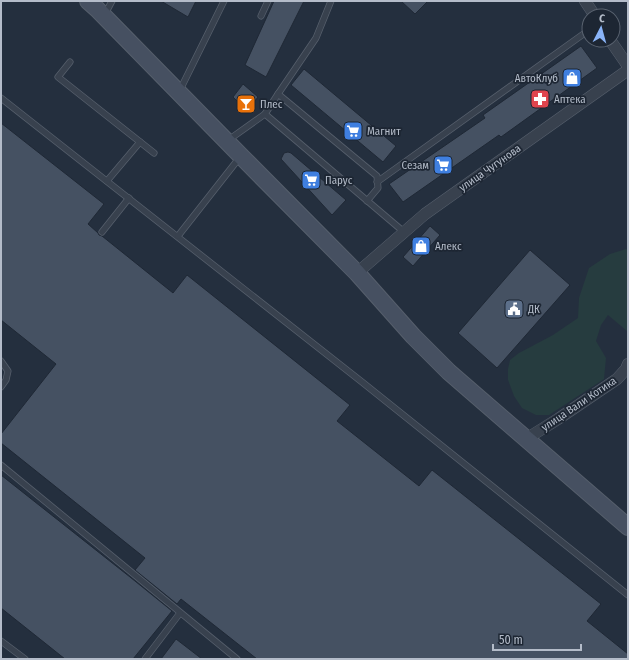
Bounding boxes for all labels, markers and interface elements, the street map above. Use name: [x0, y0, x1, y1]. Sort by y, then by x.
north arrow: [581, 8, 621, 48]
text: С: [598, 12, 606, 25]
shop icon: АвтоКлуб: [561, 67, 583, 89]
place label: АвтоКлуб: [515, 72, 558, 85]
pharmacy icon: Аптека: [529, 88, 551, 110]
bar icon: Плес: [235, 93, 257, 115]
place label: Аптека: [554, 93, 586, 106]
place label: Плес: [260, 98, 283, 111]
supermarket icon: Магнит: [342, 120, 364, 142]
place label: Магнит: [367, 125, 401, 138]
street label: улица Чугунова: [456, 142, 524, 194]
supermarket icon: Сезам: [432, 154, 454, 176]
place label: Сезам: [402, 159, 429, 172]
supermarket icon: Парус: [300, 169, 322, 191]
place label: Парус: [325, 174, 353, 187]
shop icon: Алекс: [410, 235, 432, 257]
place label: Алекс: [435, 240, 462, 253]
public building icon: ДК: [503, 298, 525, 320]
place label: ДК: [527, 303, 540, 316]
street label: улица Вали Котика: [539, 374, 619, 434]
scale bar: [493, 626, 581, 652]
text: 50 m: [499, 633, 523, 647]

